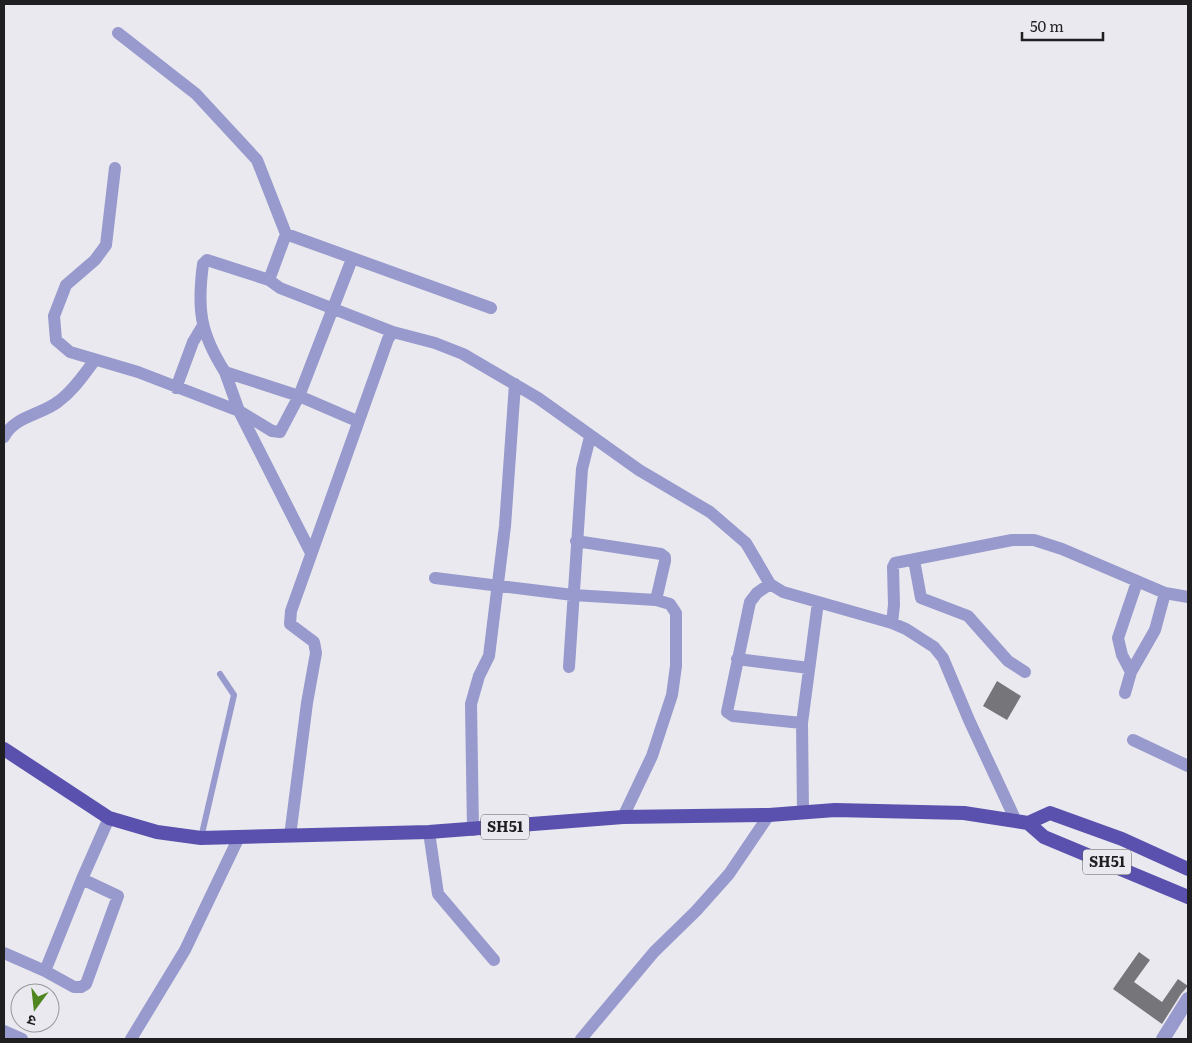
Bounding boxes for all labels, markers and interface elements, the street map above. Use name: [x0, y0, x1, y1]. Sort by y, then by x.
scale bar: [1022, 10, 1103, 42]
text: 50 m: [1030, 14, 1064, 37]
road number: SH51: [481, 814, 529, 840]
road number: SH51: [1083, 850, 1131, 874]
north arrow: [10, 983, 60, 1033]
text: उ: [24, 1011, 38, 1032]

